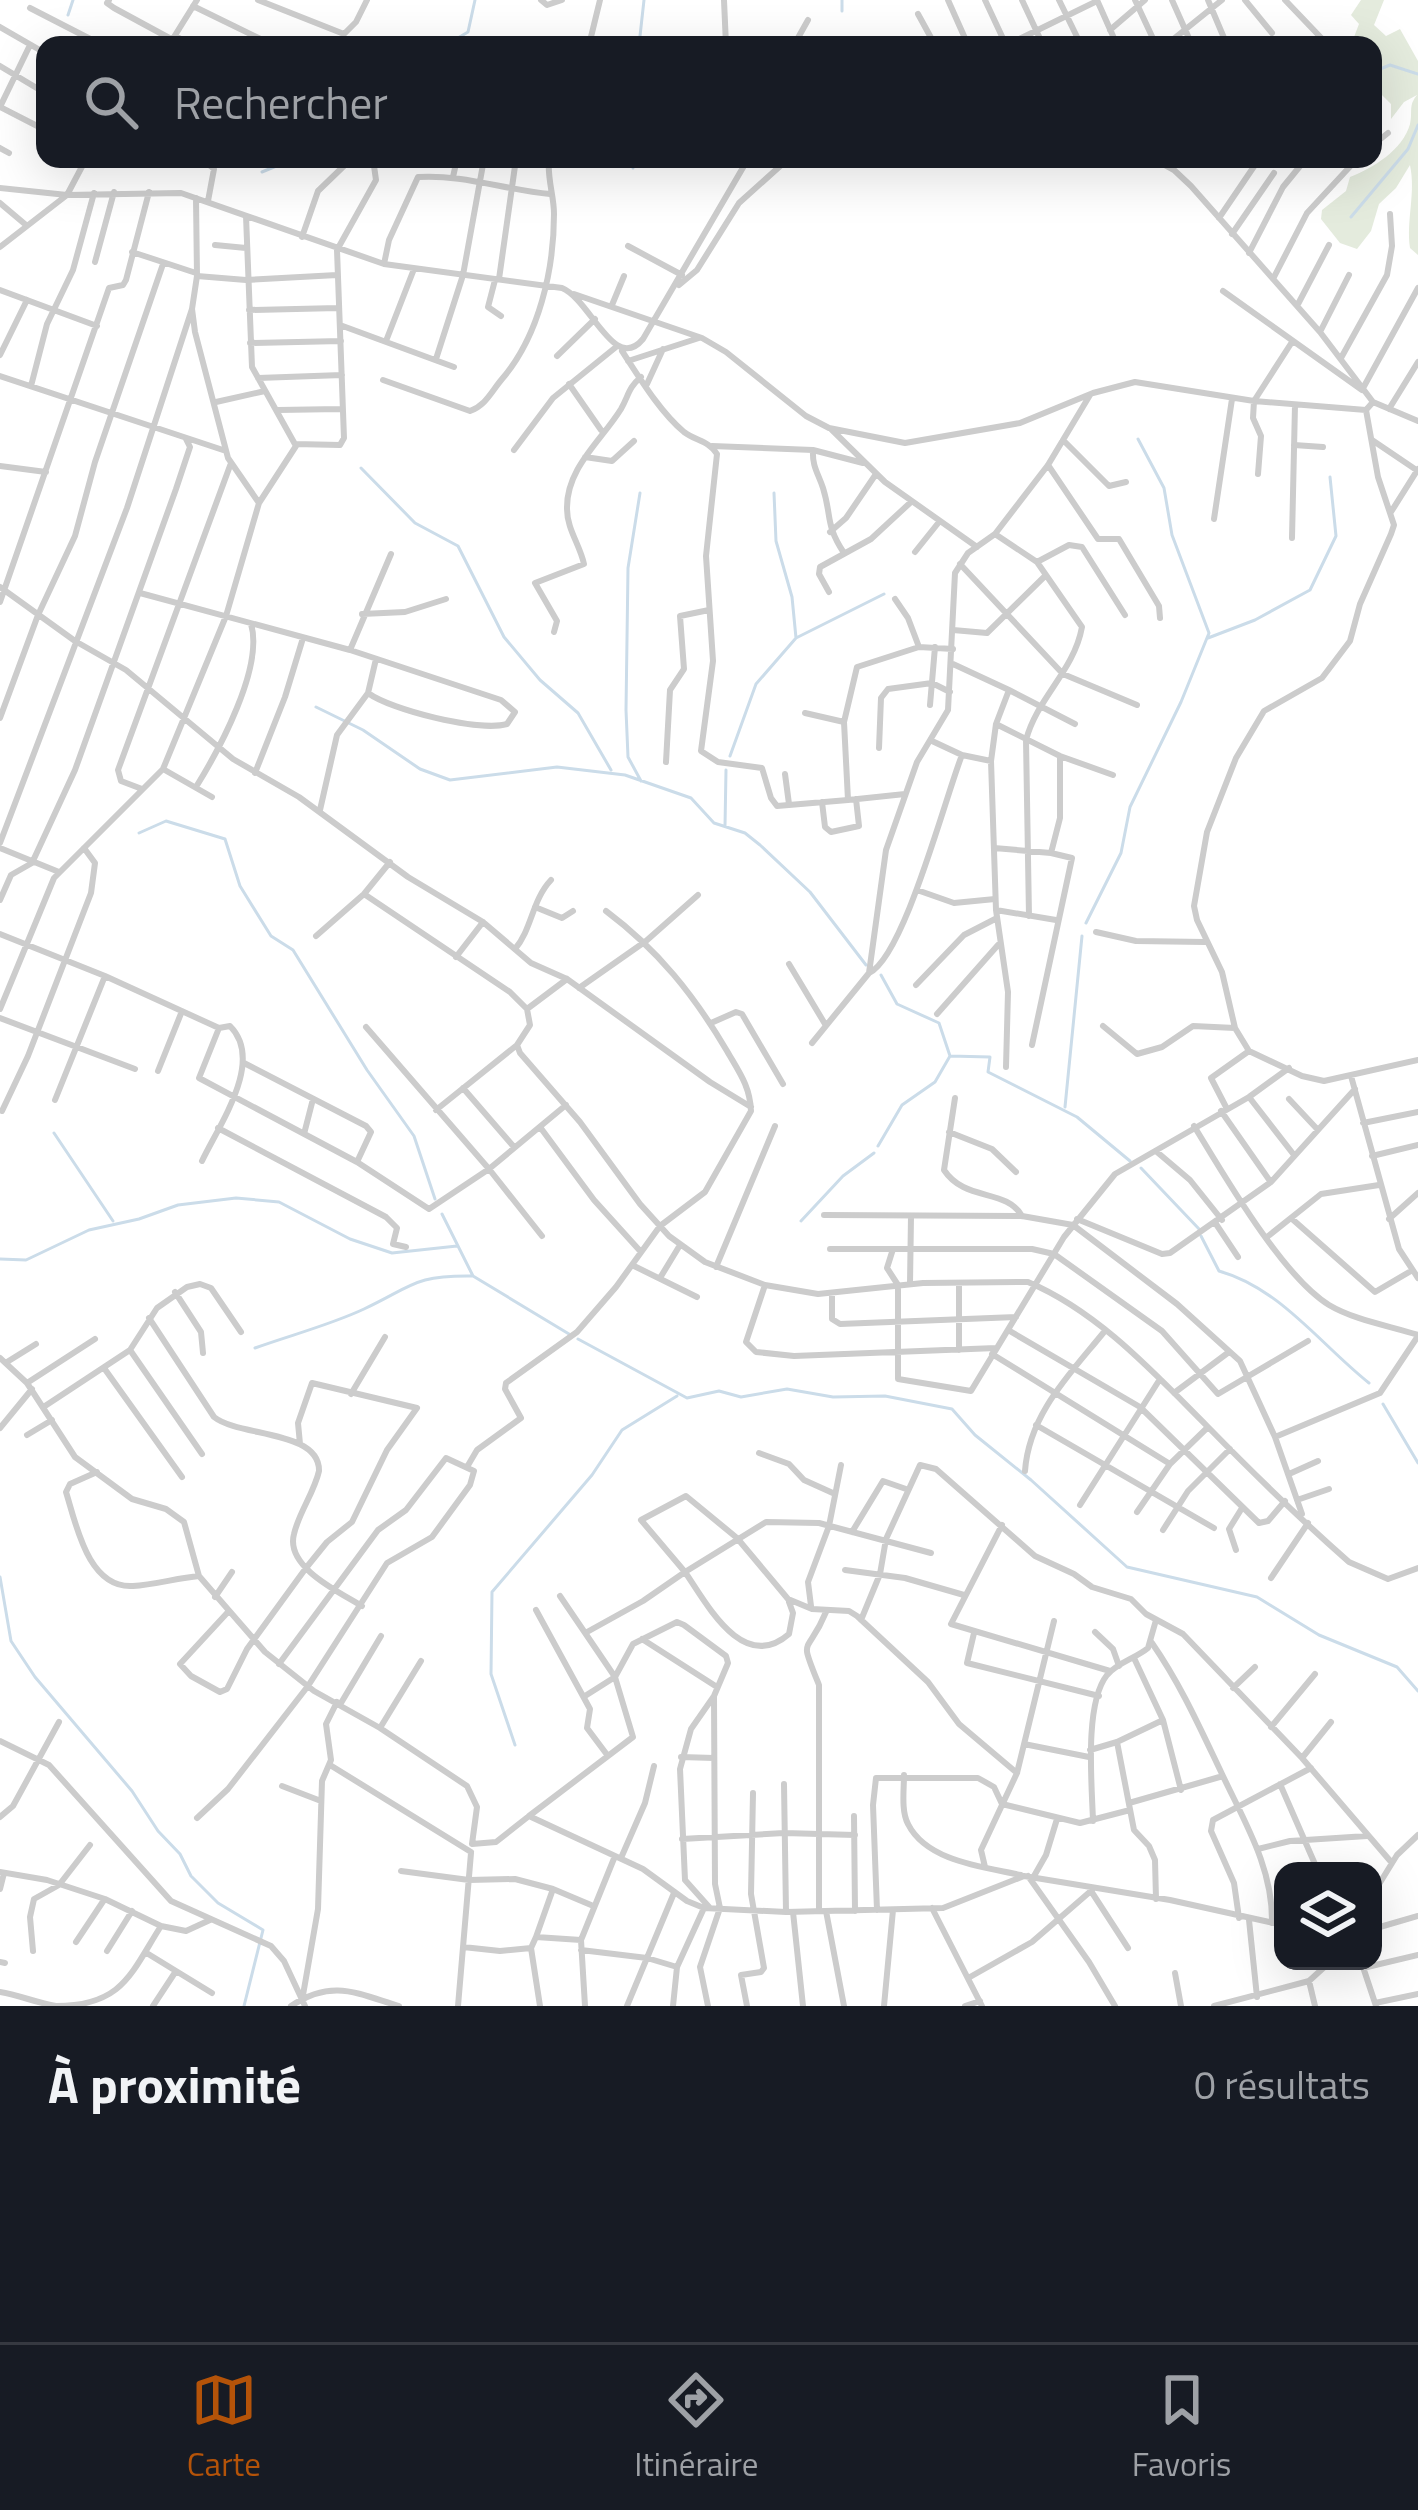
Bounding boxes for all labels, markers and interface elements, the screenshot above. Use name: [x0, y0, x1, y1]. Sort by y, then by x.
search box: [36, 36, 1382, 168]
text: Rechercher: [174, 68, 388, 136]
icon: search: [78, 69, 144, 135]
map controls: [1274, 1862, 1382, 1970]
button: layers: [1274, 1862, 1382, 1970]
text: À proximité: [48, 2045, 301, 2123]
text: 0 résultats: [1194, 2055, 1370, 2114]
tab: Carte: [187, 2367, 261, 2489]
tab: Itinéraire: [634, 2367, 758, 2489]
tab: Favoris: [1132, 2367, 1231, 2489]

